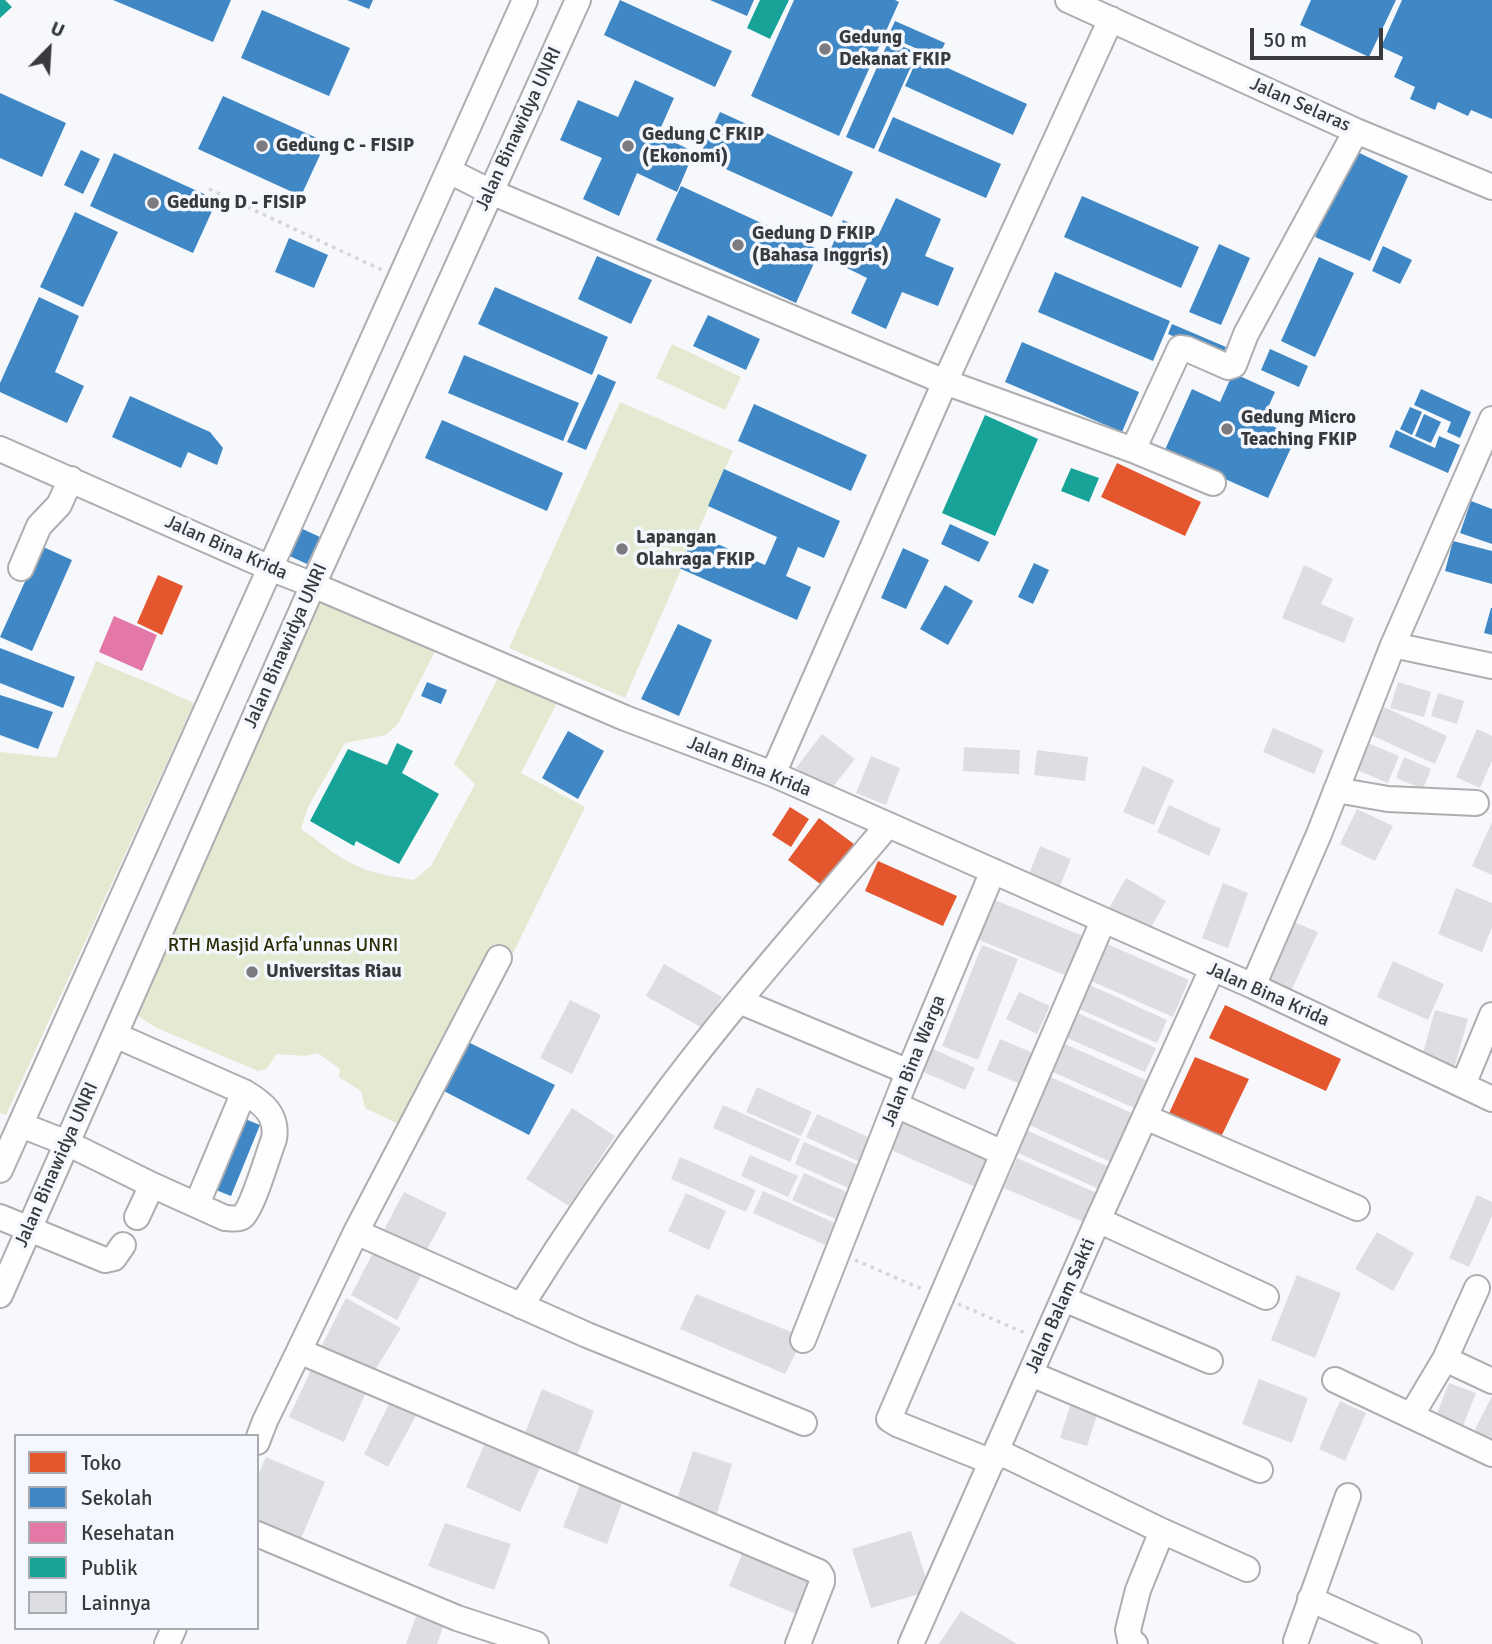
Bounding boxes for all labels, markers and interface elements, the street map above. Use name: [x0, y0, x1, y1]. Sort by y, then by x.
north arrow: [14, 14, 84, 84]
scale bar: [1254, 14, 1387, 58]
text: U: [47, 16, 68, 43]
place label: Gedung Dekanat FKIP: [839, 27, 951, 71]
text: 50 m: [1263, 27, 1307, 53]
marker: Gedung Dekanat FKIP: [817, 41, 833, 57]
street label: Jalan Binawidya UNRI: [471, 43, 567, 215]
street label: Jalan Selaras: [1246, 73, 1354, 137]
place label: Gedung C FKIP (Ekonomi): [642, 124, 764, 168]
place label: Gedung C - FISIP: [276, 135, 414, 157]
marker: Gedung C - FISIP: [254, 138, 270, 154]
marker: Gedung C FKIP (Ekonomi): [620, 138, 636, 154]
place label: Gedung D - FISIP: [167, 192, 306, 214]
marker: Gedung D - FISIP: [145, 195, 161, 211]
place label: Gedung D FKIP (Bahasa Inggris): [752, 223, 889, 267]
marker: Gedung D FKIP (Bahasa Inggris): [730, 237, 746, 253]
place label: Gedung Micro Teaching FKIP: [1241, 407, 1357, 451]
marker: Gedung Micro Teaching FKIP: [1219, 421, 1235, 437]
street label: Jalan Bina Krida: [161, 511, 291, 585]
place label: Lapangan Olahraga FKIP: [636, 527, 755, 571]
marker: Lapangan Olahraga FKIP: [614, 541, 630, 557]
street label: Jalan Binawidya UNRI: [239, 560, 333, 732]
street label: Jalan Bina Krida: [684, 732, 814, 802]
park label: RTH Masjid Arfa'unnas UNRI: [168, 935, 398, 957]
street label: Jalan Bina Krida: [1203, 958, 1333, 1032]
place label: Universitas Riau: [266, 961, 402, 983]
marker: Universitas Riau: [244, 964, 260, 980]
street label: Jalan Bina Warga: [877, 992, 951, 1130]
street label: Jalan Binawidya UNRI: [10, 1079, 104, 1251]
street label: Jalan Balam Sakti: [1021, 1235, 1101, 1377]
legend: [14, 1434, 259, 1630]
text: Toko: [81, 1450, 122, 1476]
text: Sekolah: [81, 1485, 153, 1511]
text: Kesehatan: [81, 1520, 175, 1546]
text: Publik: [81, 1555, 138, 1581]
text: Lainnya: [81, 1590, 151, 1616]

